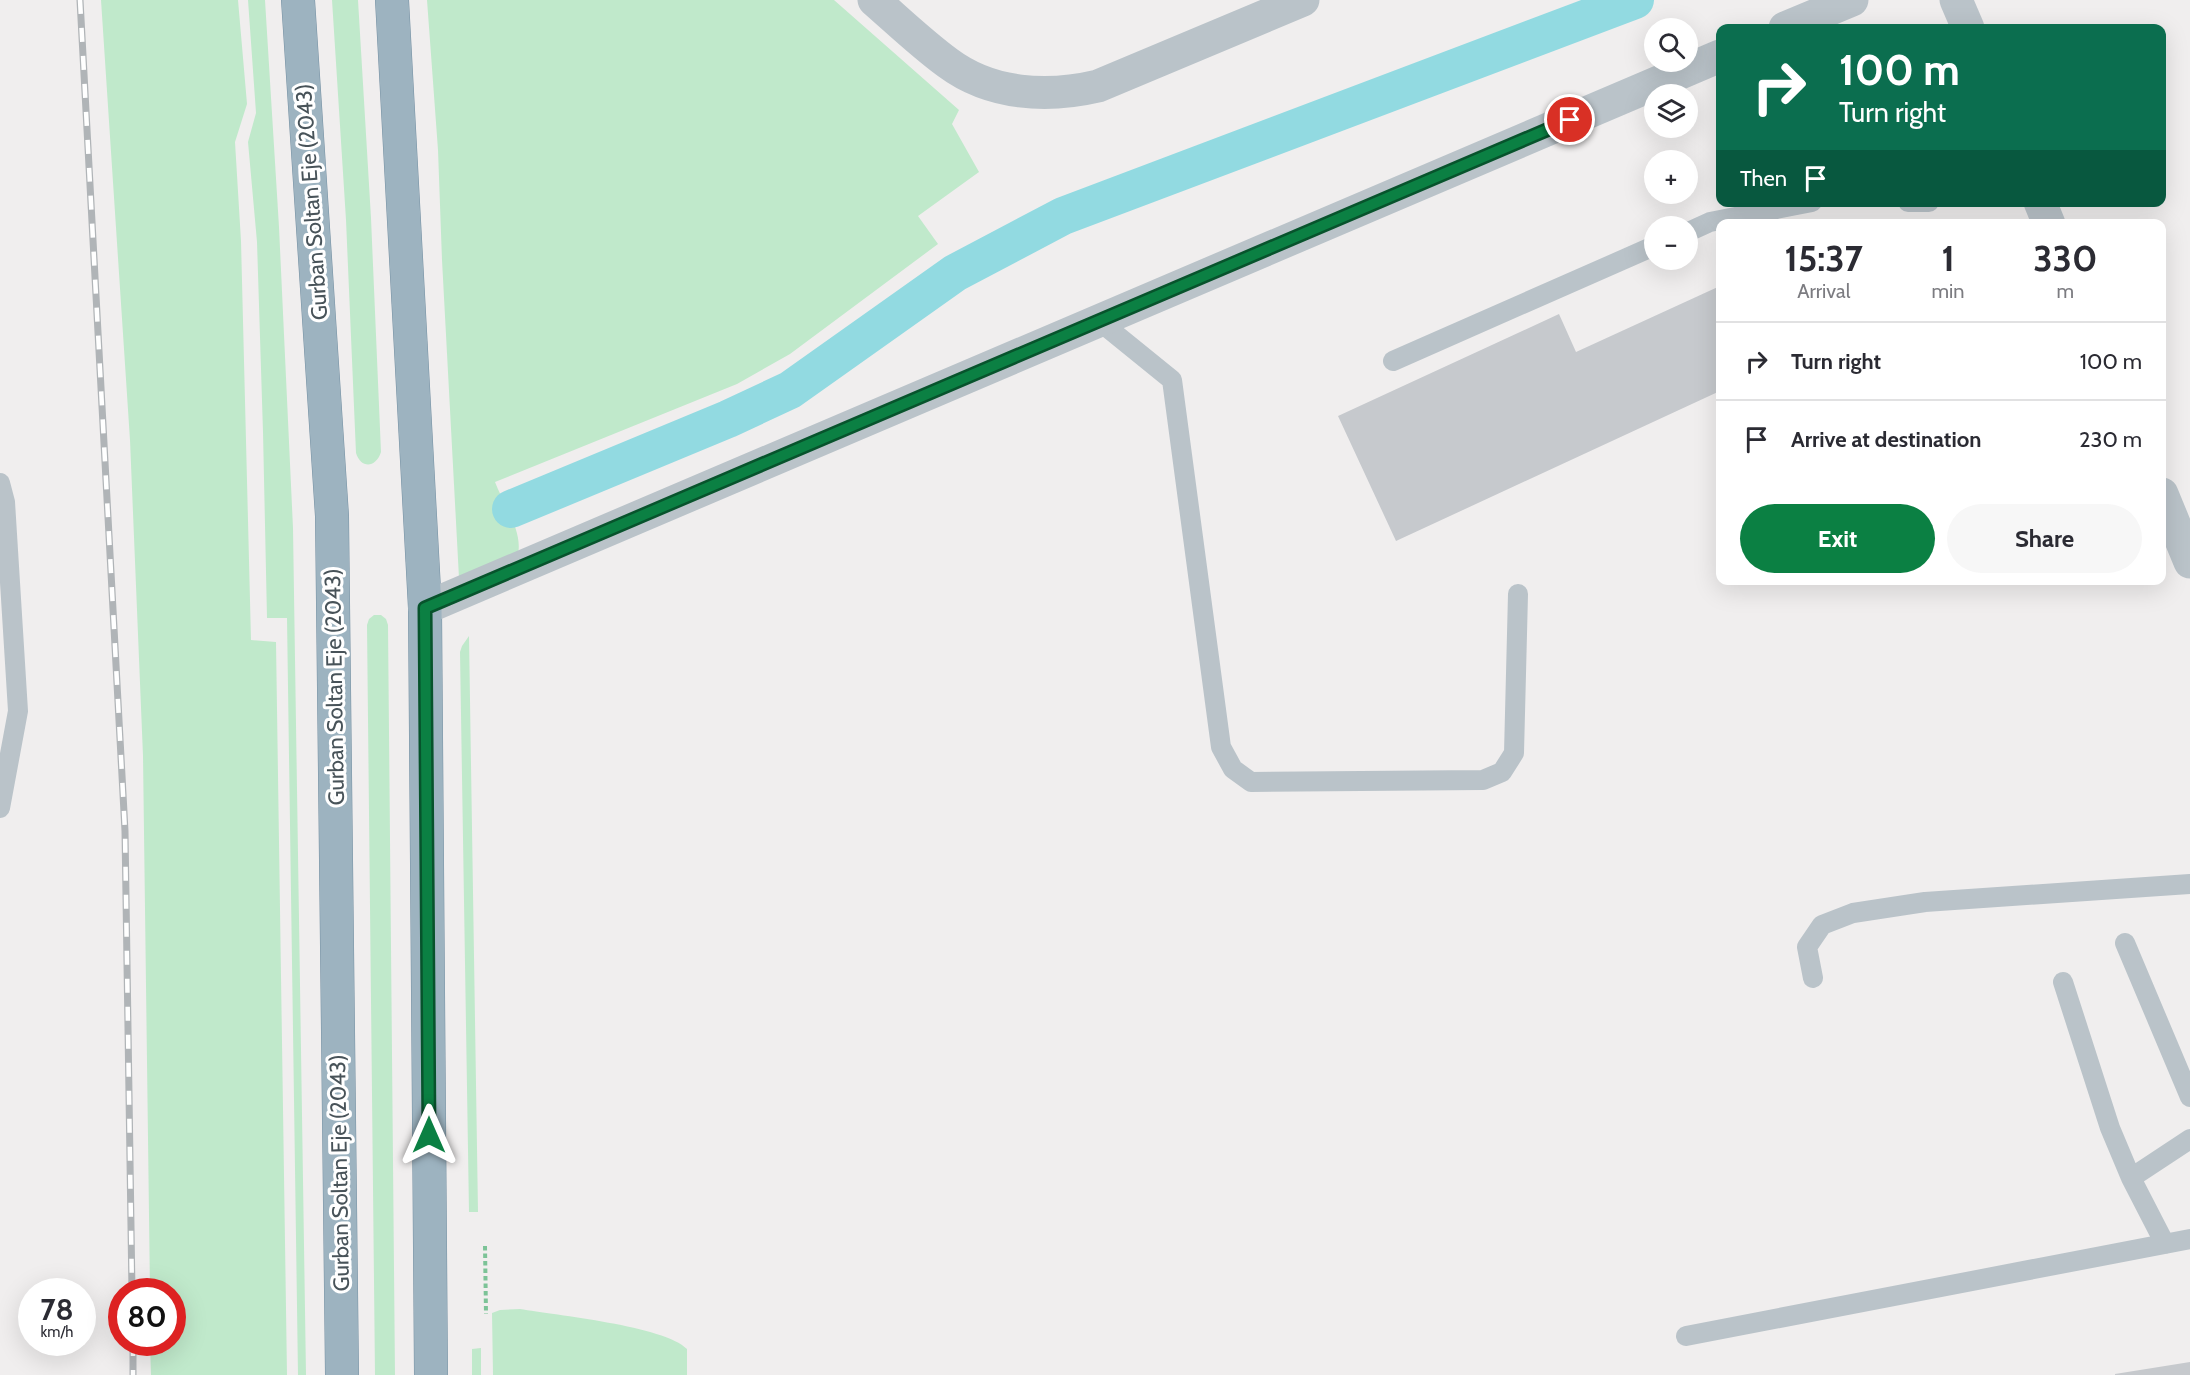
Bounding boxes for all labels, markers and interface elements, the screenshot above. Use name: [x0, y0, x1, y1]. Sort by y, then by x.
map controls: [1644, 18, 1698, 270]
button: search: [1644, 18, 1698, 72]
text: 100 m: [1839, 44, 1960, 96]
icon: right: [1740, 48, 1818, 126]
street label: Gurban Soltan Eje (2043): [290, 83, 333, 321]
button: layers: [1644, 84, 1698, 138]
pin: [1544, 94, 1595, 145]
text: Turn right: [1839, 96, 1946, 129]
icon: arrive: [1553, 103, 1586, 136]
button: +: [1644, 150, 1698, 204]
icon: arrive: [1799, 162, 1832, 195]
text: Then: [1740, 165, 1787, 192]
button: −: [1644, 216, 1698, 270]
text: 15:37: [1785, 236, 1863, 280]
text: 1: [1941, 236, 1955, 280]
text: 330: [2033, 236, 2097, 280]
text: Arrival: [1797, 279, 1850, 303]
text: min: [1932, 279, 1965, 303]
text: m: [2056, 279, 2074, 303]
icon: right: [1740, 345, 1773, 378]
text: Turn right: [1791, 348, 1881, 375]
text: 100 m: [2080, 348, 2142, 375]
icon: arrive: [1740, 423, 1773, 456]
text: Arrive at destination: [1791, 426, 1981, 453]
text: 230 m: [2079, 426, 2142, 453]
button: Exit: [1740, 504, 1935, 573]
button: Share: [1947, 504, 2142, 573]
street label: Gurban Soltan Eje (2043): [319, 568, 350, 806]
street label: Gurban Soltan Eje (2043): [324, 1054, 355, 1292]
position arrow: [397, 1103, 461, 1167]
speed limit sign: 80: [108, 1278, 186, 1356]
text: 78: [40, 1291, 74, 1328]
text: km/h: [41, 1323, 73, 1341]

